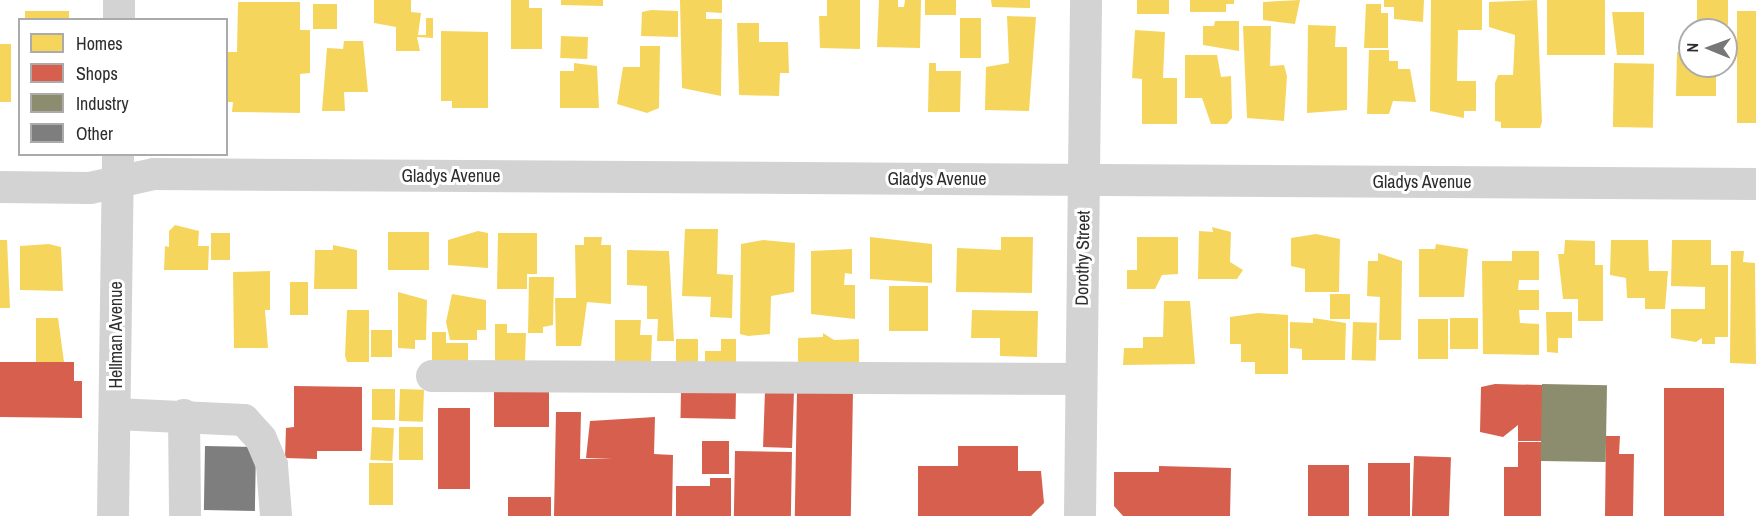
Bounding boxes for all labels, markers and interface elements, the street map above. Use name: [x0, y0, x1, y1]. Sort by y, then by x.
legend: [18, 18, 228, 156]
north arrow: [1678, 18, 1738, 78]
text: Homes: [76, 31, 123, 56]
text: N: [1681, 43, 1703, 53]
text: Shops: [76, 61, 118, 86]
text: Industry: [76, 91, 129, 116]
text: Other: [76, 121, 113, 146]
street label: Gladys Avenue: [401, 165, 501, 187]
street label: Gladys Avenue: [887, 168, 987, 190]
street label: Gladys Avenue: [1372, 171, 1472, 193]
street label: Dorothy Street: [1071, 210, 1095, 306]
street label: Hellman Avenue: [105, 281, 127, 389]

